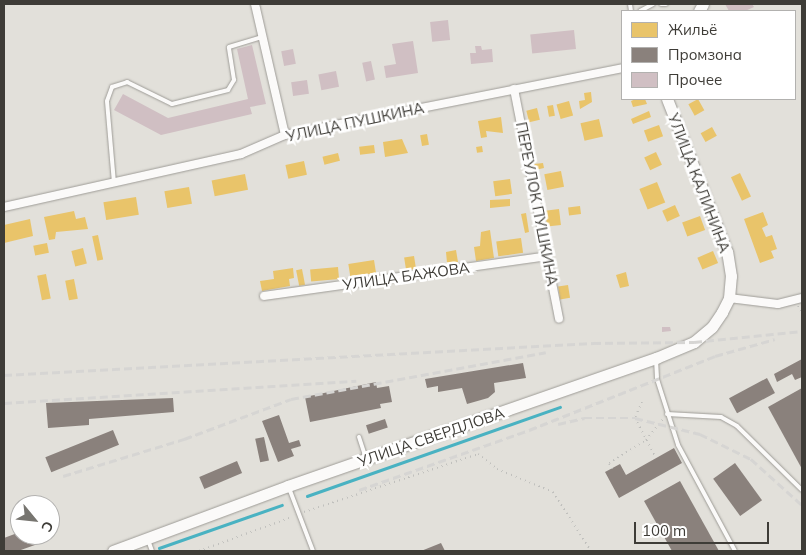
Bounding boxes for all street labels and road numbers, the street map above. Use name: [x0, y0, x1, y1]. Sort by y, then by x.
street label: УЛИЦА ПУШКИНА: [284, 99, 426, 145]
street label: УЛИЦА КАЛИНИНА: [664, 111, 734, 255]
street label: ПЕРЕУЛОК ПУШКИНА: [512, 120, 562, 288]
street label: УЛИЦА БАЖОВА: [341, 258, 471, 294]
street label: УЛИЦА СВЕРДЛОВА: [355, 403, 507, 471]

